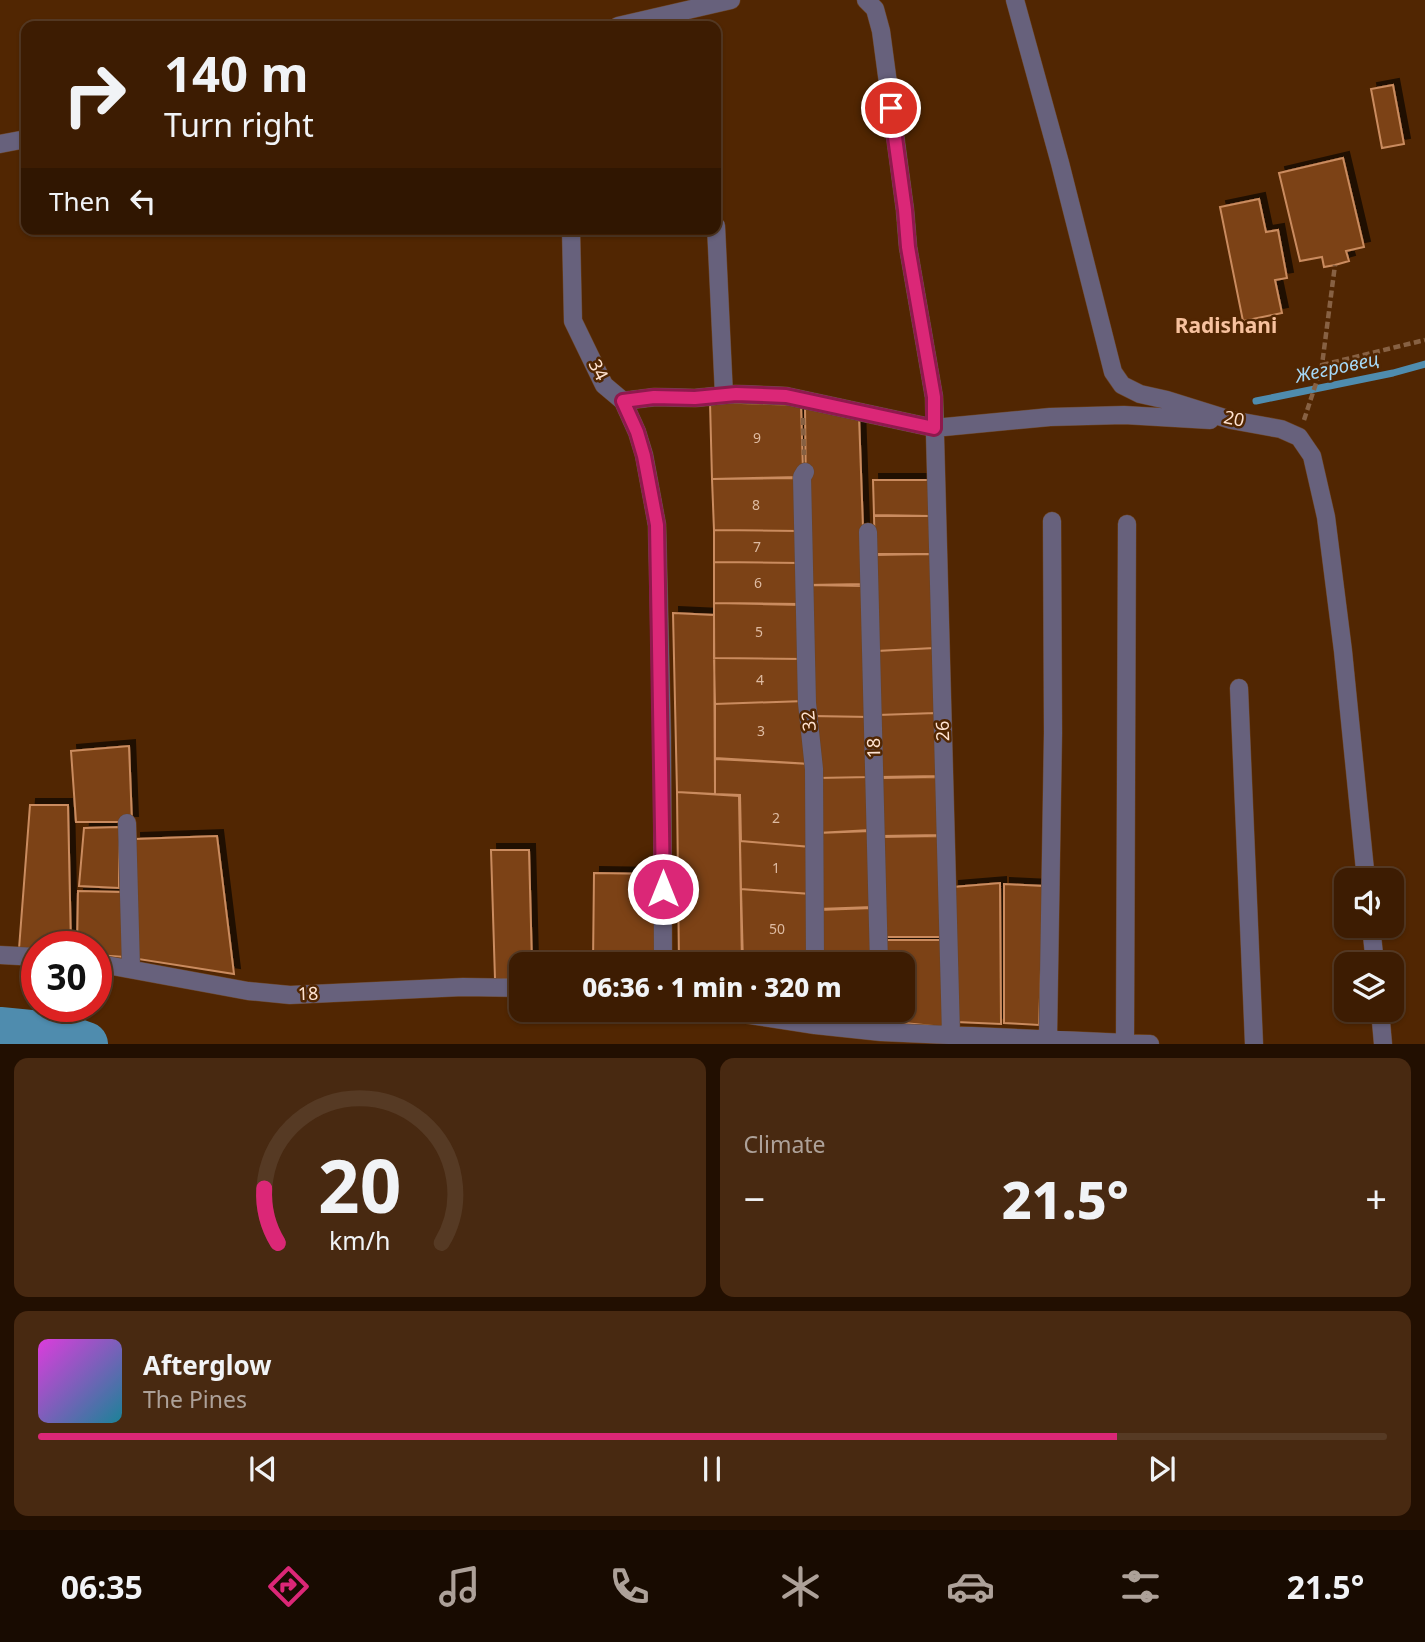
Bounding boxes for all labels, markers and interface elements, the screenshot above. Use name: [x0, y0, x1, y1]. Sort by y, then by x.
text: 140 m: [164, 40, 309, 106]
icon: right: [49, 49, 140, 140]
pin: [861, 78, 921, 138]
icon: arrive: [872, 89, 910, 127]
text: Turn right: [164, 103, 314, 146]
icon: left: [124, 182, 162, 220]
text: Then: [49, 183, 110, 219]
district label: Radishani: [1175, 311, 1277, 339]
water label: Жегровец: [1292, 345, 1381, 389]
street label: 34: [584, 355, 614, 384]
street label: 20: [1222, 404, 1247, 432]
house number: 9: [753, 428, 761, 447]
house number: 8: [752, 495, 760, 514]
house number: 7: [753, 537, 761, 556]
house number: 6: [754, 573, 762, 592]
house number: 5: [755, 622, 763, 641]
house number: 4: [756, 670, 764, 689]
street label: 32: [795, 710, 821, 733]
street label: 26: [930, 720, 954, 742]
house number: 3: [757, 721, 765, 740]
street label: 18: [861, 738, 885, 759]
house number: 2: [772, 808, 780, 827]
position arrow: [626, 852, 700, 926]
house number: 1: [772, 858, 780, 877]
map controls: [1334, 868, 1404, 1022]
button: sound: [1334, 868, 1404, 938]
house number: 50: [769, 919, 785, 938]
speed limit sign: 30: [21, 931, 112, 1022]
button: layers: [1334, 952, 1404, 1022]
text: 06:36 · 1 min · 320 m: [582, 969, 842, 1005]
street label: 18: [297, 981, 319, 1005]
text: Climate: [744, 1128, 826, 1160]
text: 20: [318, 1136, 401, 1235]
text: 21.5°: [1002, 1163, 1129, 1234]
text: −: [744, 1172, 765, 1224]
text: +: [1365, 1172, 1387, 1224]
text: km/h: [329, 1223, 391, 1257]
text: Afterglow: [143, 1347, 271, 1383]
text: The Pines: [143, 1383, 247, 1415]
icon: previous: [244, 1450, 282, 1488]
icon: pause: [693, 1450, 731, 1488]
icon: next: [1143, 1450, 1181, 1488]
icon: directions: [264, 1562, 313, 1611]
icon: music: [435, 1562, 484, 1611]
icon: phone: [605, 1562, 654, 1611]
icon: climate: [776, 1562, 825, 1611]
icon: car: [946, 1562, 995, 1611]
icon: filters: [1116, 1562, 1165, 1611]
text: 06:35: [61, 1565, 143, 1608]
text: 21.5°: [1287, 1565, 1364, 1608]

